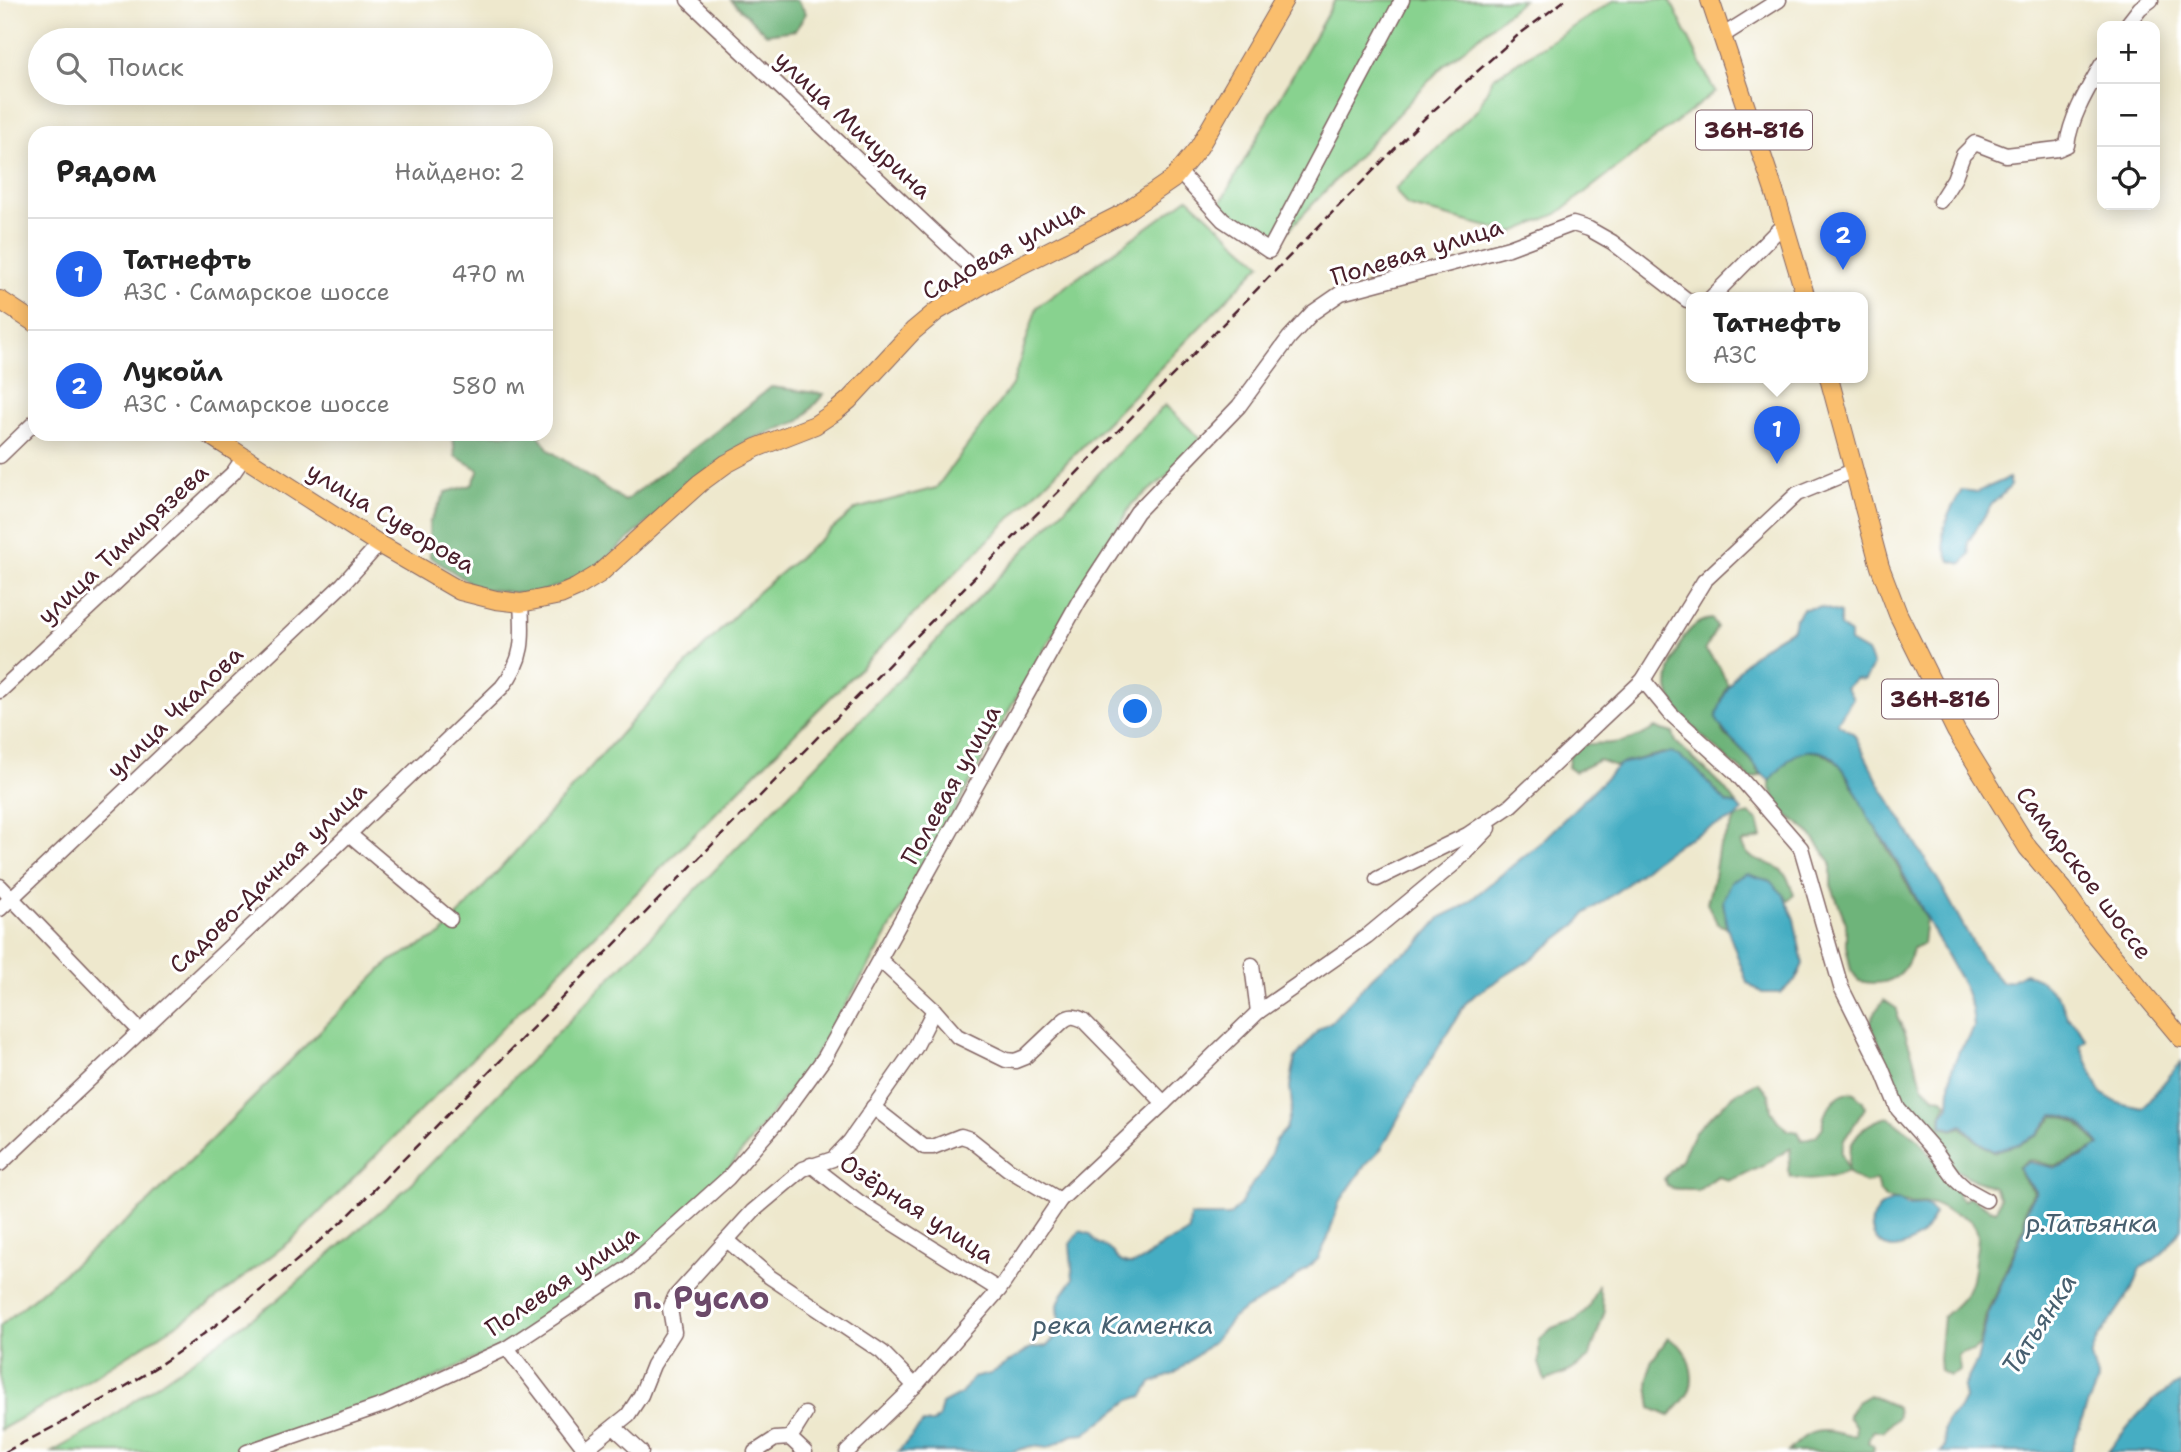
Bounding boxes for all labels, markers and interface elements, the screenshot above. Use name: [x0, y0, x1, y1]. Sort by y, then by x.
map controls: [2097, 21, 2160, 210]
button: +: [2097, 21, 2160, 84]
search box: [28, 28, 553, 105]
street label: улица Мичурина: [768, 44, 939, 206]
icon: search: [52, 48, 90, 86]
text: Поиск: [108, 49, 184, 84]
button: −: [2097, 84, 2160, 147]
road number: 36Н-816: [1696, 111, 1812, 150]
button: locate: [2097, 147, 2160, 210]
text: Рядом: [56, 151, 156, 192]
text: Найдено: 2: [395, 157, 525, 187]
street label: Садовая улица: [916, 192, 1090, 308]
street label: Полевая улица: [1327, 211, 1507, 293]
pin: 2: [1820, 212, 1866, 270]
text: Татнефть: [123, 242, 251, 277]
text: 1: [74, 259, 84, 289]
text: 470 m: [451, 259, 525, 289]
text: АЗС · Самарское шоссе: [123, 277, 390, 307]
popup: [1686, 292, 1868, 383]
text: Татнефть: [1713, 305, 1841, 340]
text: АЗС: [1713, 340, 1757, 370]
text: Лукойл: [123, 354, 223, 389]
text: 2: [71, 371, 87, 401]
text: 580 m: [452, 371, 525, 401]
text: АЗС · Самарское шоссе: [123, 389, 390, 419]
pin: 1: [1754, 406, 1800, 464]
street label: улица Суворова: [301, 455, 481, 581]
street label: улица Тимирязева: [31, 456, 215, 632]
street label: улица Чкалова: [100, 639, 250, 785]
road number: 36Н-816: [1882, 680, 1998, 719]
your location: [1118, 694, 1152, 728]
street label: Полевая улица: [894, 699, 1008, 871]
street label: Садово-Дачная улица: [162, 775, 374, 981]
street label: Самарское шоссе: [2008, 780, 2160, 966]
street label: Озёрная улица: [833, 1147, 1001, 1271]
water label: р.Татьянка: [2025, 1205, 2158, 1240]
street label: Полевая улица: [479, 1218, 645, 1344]
water label: Татьянка: [1993, 1266, 2084, 1381]
district label: п. Русло: [633, 1276, 769, 1319]
water label: река Каменка: [1032, 1307, 1213, 1342]

